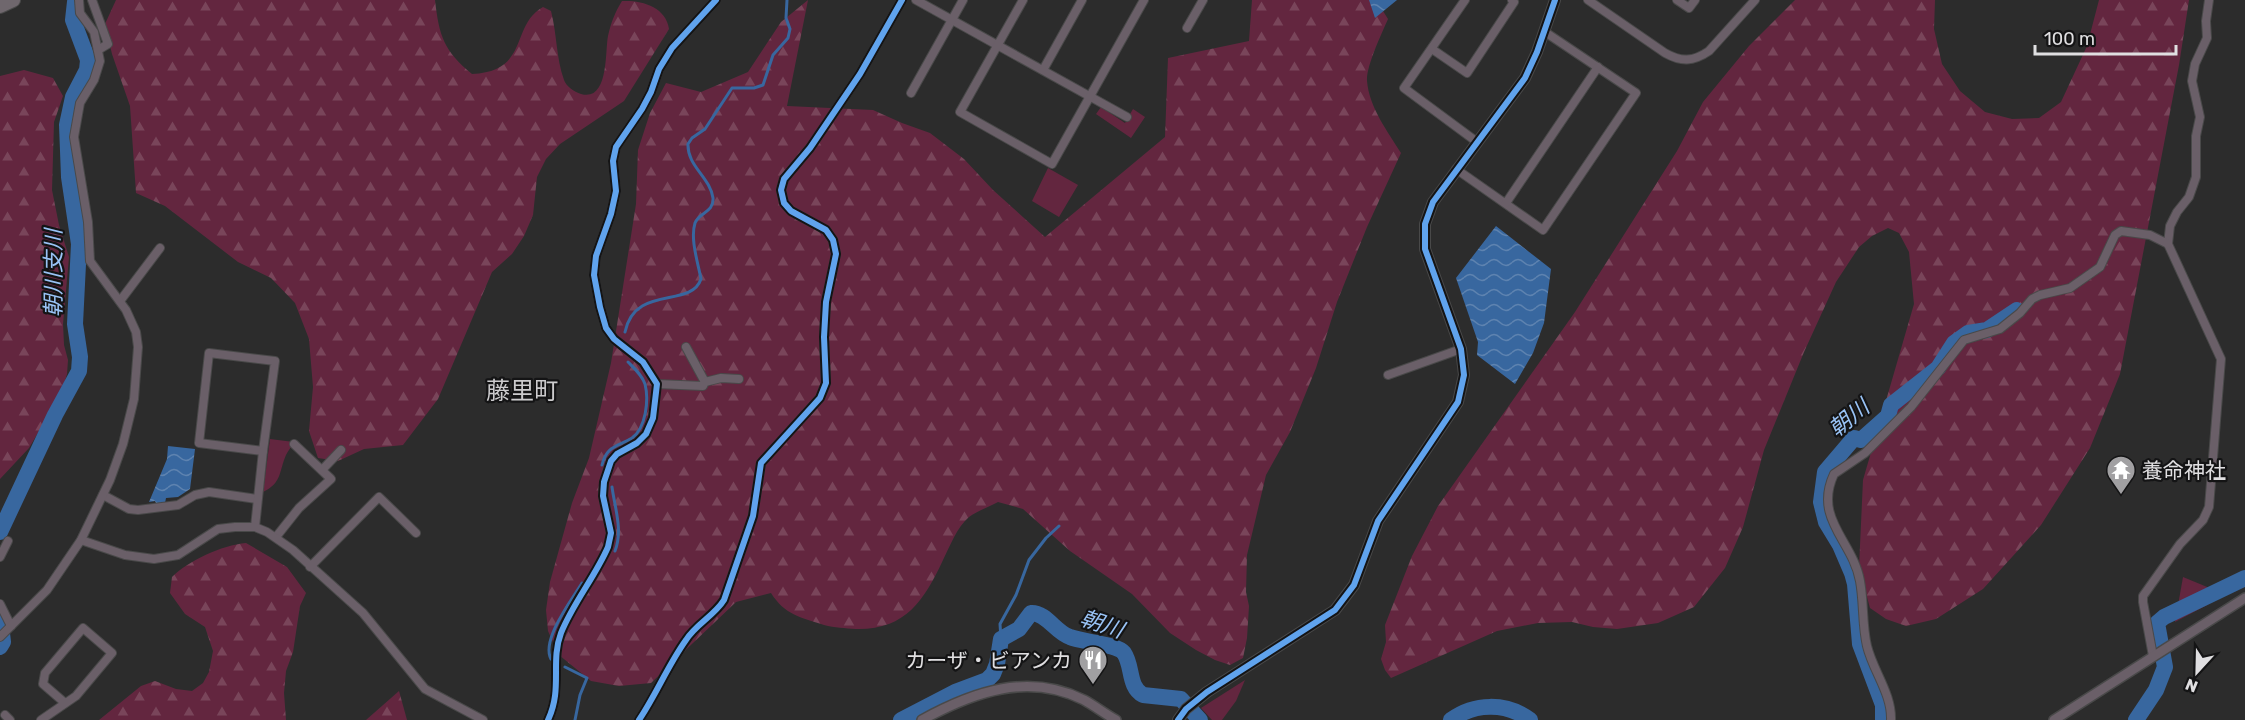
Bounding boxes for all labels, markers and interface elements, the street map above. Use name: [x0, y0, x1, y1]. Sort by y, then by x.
scale bar: [2035, 18, 2176, 56]
text: 100 m: [2044, 28, 2095, 50]
water label: 朝川支川: [40, 227, 67, 317]
district label: 藤里町: [486, 377, 558, 405]
water label: 朝川: [1823, 392, 1876, 442]
temple icon: 養命神社: [2105, 454, 2137, 496]
place label: 養命神社: [2142, 458, 2226, 483]
water label: 朝川: [1077, 604, 1129, 645]
north arrow: [2167, 642, 2227, 702]
restaurant icon: カーザ・ビアンカ: [1077, 644, 1109, 686]
place label: カーザ・ビアンカ: [905, 648, 1072, 673]
text: N: [2183, 674, 2200, 696]

